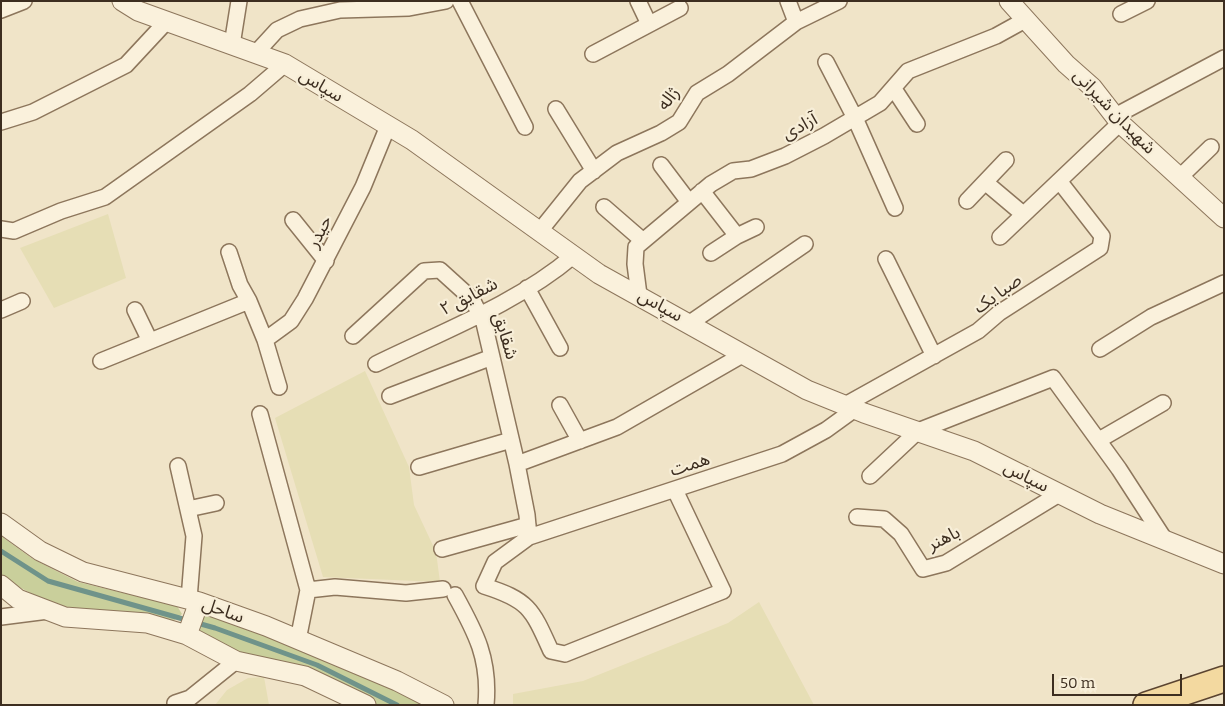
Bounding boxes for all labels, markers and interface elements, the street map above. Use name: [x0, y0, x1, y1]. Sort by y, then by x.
street label: سپاس: [295, 64, 347, 108]
street label: شهیدان شیرانی: [1068, 65, 1160, 159]
street label: ژاله: [653, 83, 685, 115]
street label: آزادی: [779, 109, 821, 145]
street label: حیدر: [303, 212, 337, 252]
street label: صبا یک: [970, 269, 1026, 319]
street label: شقایق ۲: [436, 273, 502, 321]
street label: سپاس: [634, 285, 686, 327]
street label: شقایق: [488, 310, 522, 362]
street label: همت: [667, 448, 713, 482]
street label: سپاس: [1000, 457, 1052, 497]
street label: باهنر: [924, 522, 964, 556]
street label: ساحل: [199, 593, 247, 629]
scale bar: [1055, 664, 1185, 696]
text: 50 m: [1060, 674, 1095, 692]

